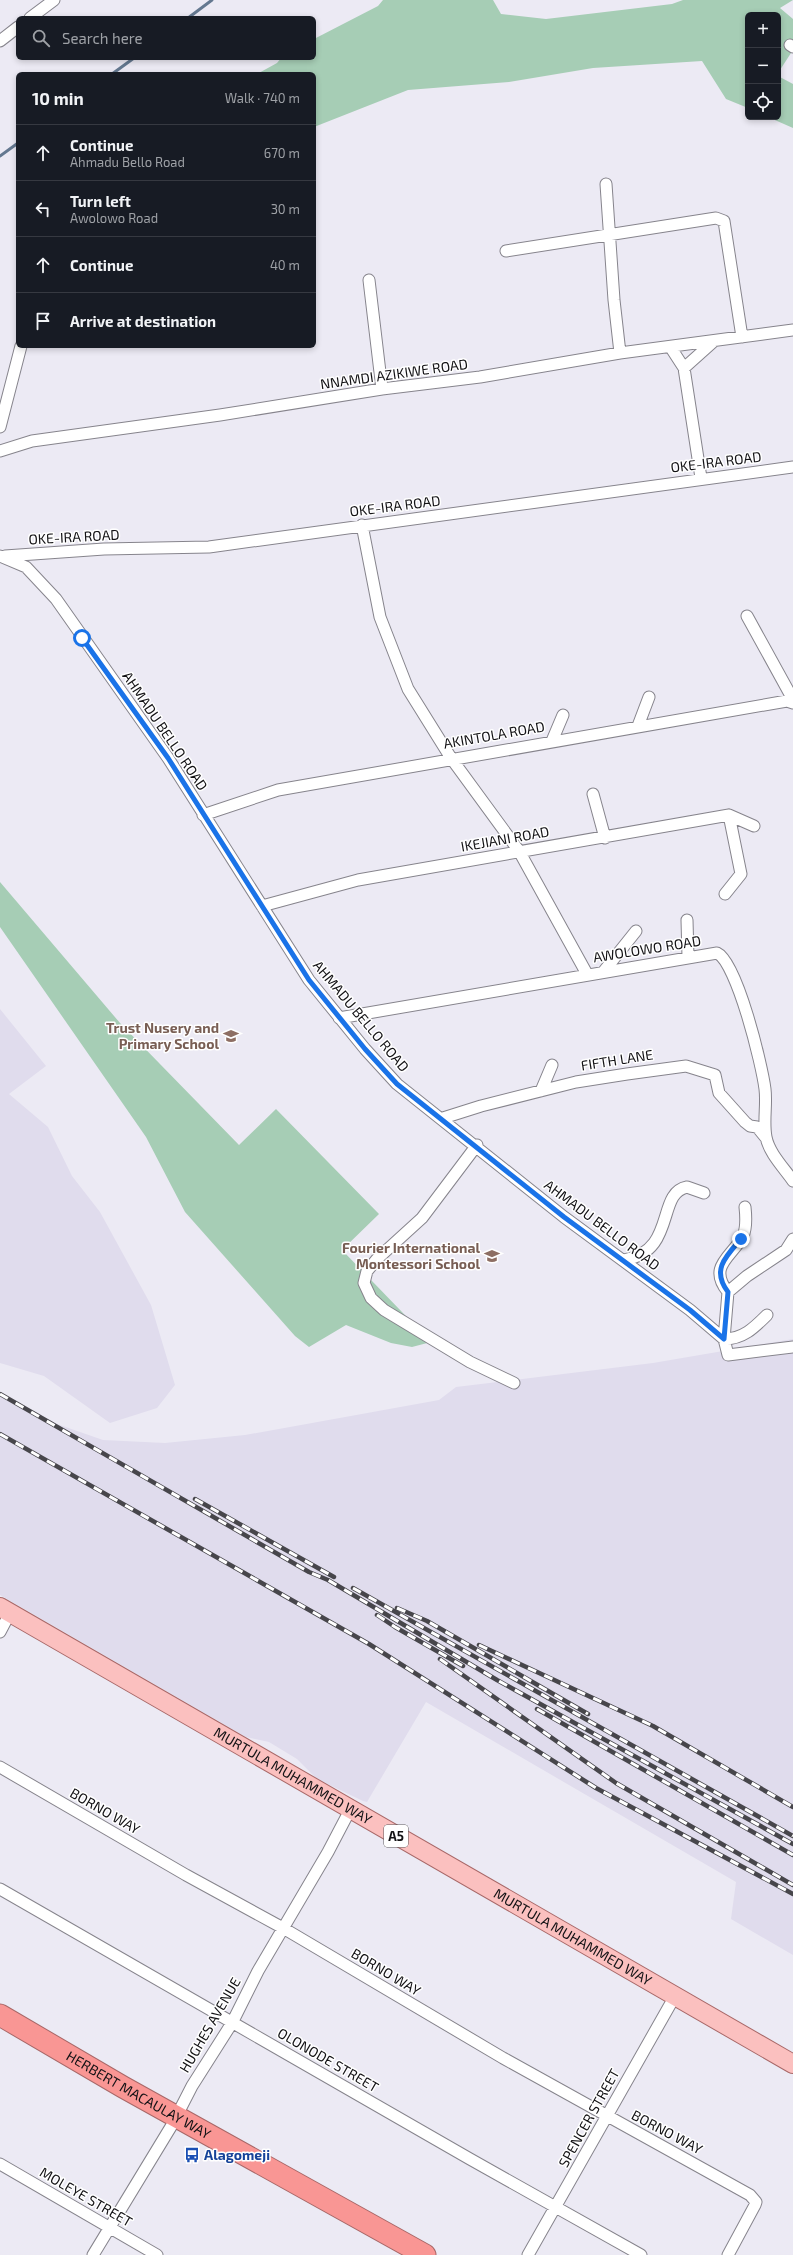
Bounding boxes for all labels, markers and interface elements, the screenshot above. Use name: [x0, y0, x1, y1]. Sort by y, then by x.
map controls: [745, 12, 781, 120]
button: +: [745, 12, 781, 48]
search box: [16, 16, 316, 60]
icon: search: [30, 27, 52, 49]
text: Search here: [62, 29, 143, 47]
button: −: [745, 48, 781, 84]
button: locate: [745, 84, 781, 120]
text: 10 min: [32, 88, 84, 108]
text: Walk · 740 m: [225, 90, 300, 106]
text: Continue: [70, 136, 133, 154]
icon: ahead: [32, 142, 54, 164]
text: 670 m: [264, 145, 300, 161]
text: Ahmadu Bello Road: [70, 154, 185, 170]
text: Turn left: [70, 192, 131, 210]
icon: left: [32, 198, 54, 220]
text: 30 m: [271, 201, 300, 217]
text: Awolowo Road: [70, 210, 158, 226]
icon: ahead: [32, 254, 54, 276]
text: Continue: [70, 256, 133, 274]
text: 40 m: [270, 257, 300, 273]
icon: arrive: [32, 310, 54, 332]
text: Arrive at destination: [70, 312, 216, 330]
street label: NNAMDI AZIKIWE ROAD: [319, 355, 469, 392]
street label: OKE-IRA ROAD: [670, 447, 762, 476]
street label: OKE-IRA ROAD: [349, 491, 441, 520]
street label: OKE-IRA ROAD: [28, 526, 120, 547]
route start: [73, 629, 91, 647]
street label: AHMADU BELLO ROAD: [119, 668, 212, 793]
street label: AKINTOLA ROAD: [442, 717, 546, 752]
street label: IKEJIANI ROAD: [459, 822, 550, 855]
street label: AWOLOWO ROAD: [592, 932, 702, 965]
street label: AHMADU BELLO ROAD: [310, 957, 413, 1075]
place label: Trust Nusery and Primary School: [106, 1019, 219, 1052]
school or university icon: Trust Nusery and Primary School: [222, 1027, 240, 1045]
street label: FIFTH LANE: [580, 1045, 654, 1074]
street label: AHMADU BELLO ROAD: [541, 1176, 663, 1273]
route end: [732, 1230, 750, 1248]
place label: Fourier International Montessori School: [342, 1239, 480, 1272]
school or university icon: Fourier International Montessori School: [483, 1247, 501, 1265]
street label: MURTULA MUHAMMED WAY: [211, 1723, 375, 1828]
street label: BORNO WAY: [67, 1784, 143, 1837]
road number: A5: [384, 1825, 408, 1847]
street label: MURTULA MUHAMMED WAY: [491, 1884, 655, 1989]
street label: BORNO WAY: [349, 1944, 424, 1999]
street label: HUGHES AVENUE: [175, 1974, 244, 2075]
street label: OLONODE STREET: [275, 2024, 382, 2095]
street label: HERBERT MACAULAY WAY: [64, 2047, 214, 2142]
street label: SPENCER STREET: [554, 2066, 623, 2170]
street label: BORNO WAY: [629, 2106, 706, 2157]
bus stop icon: Alagomeji: [183, 2146, 201, 2164]
place label: Alagomeji: [204, 2146, 270, 2163]
street label: MOLEYE STREET: [37, 2163, 136, 2230]

